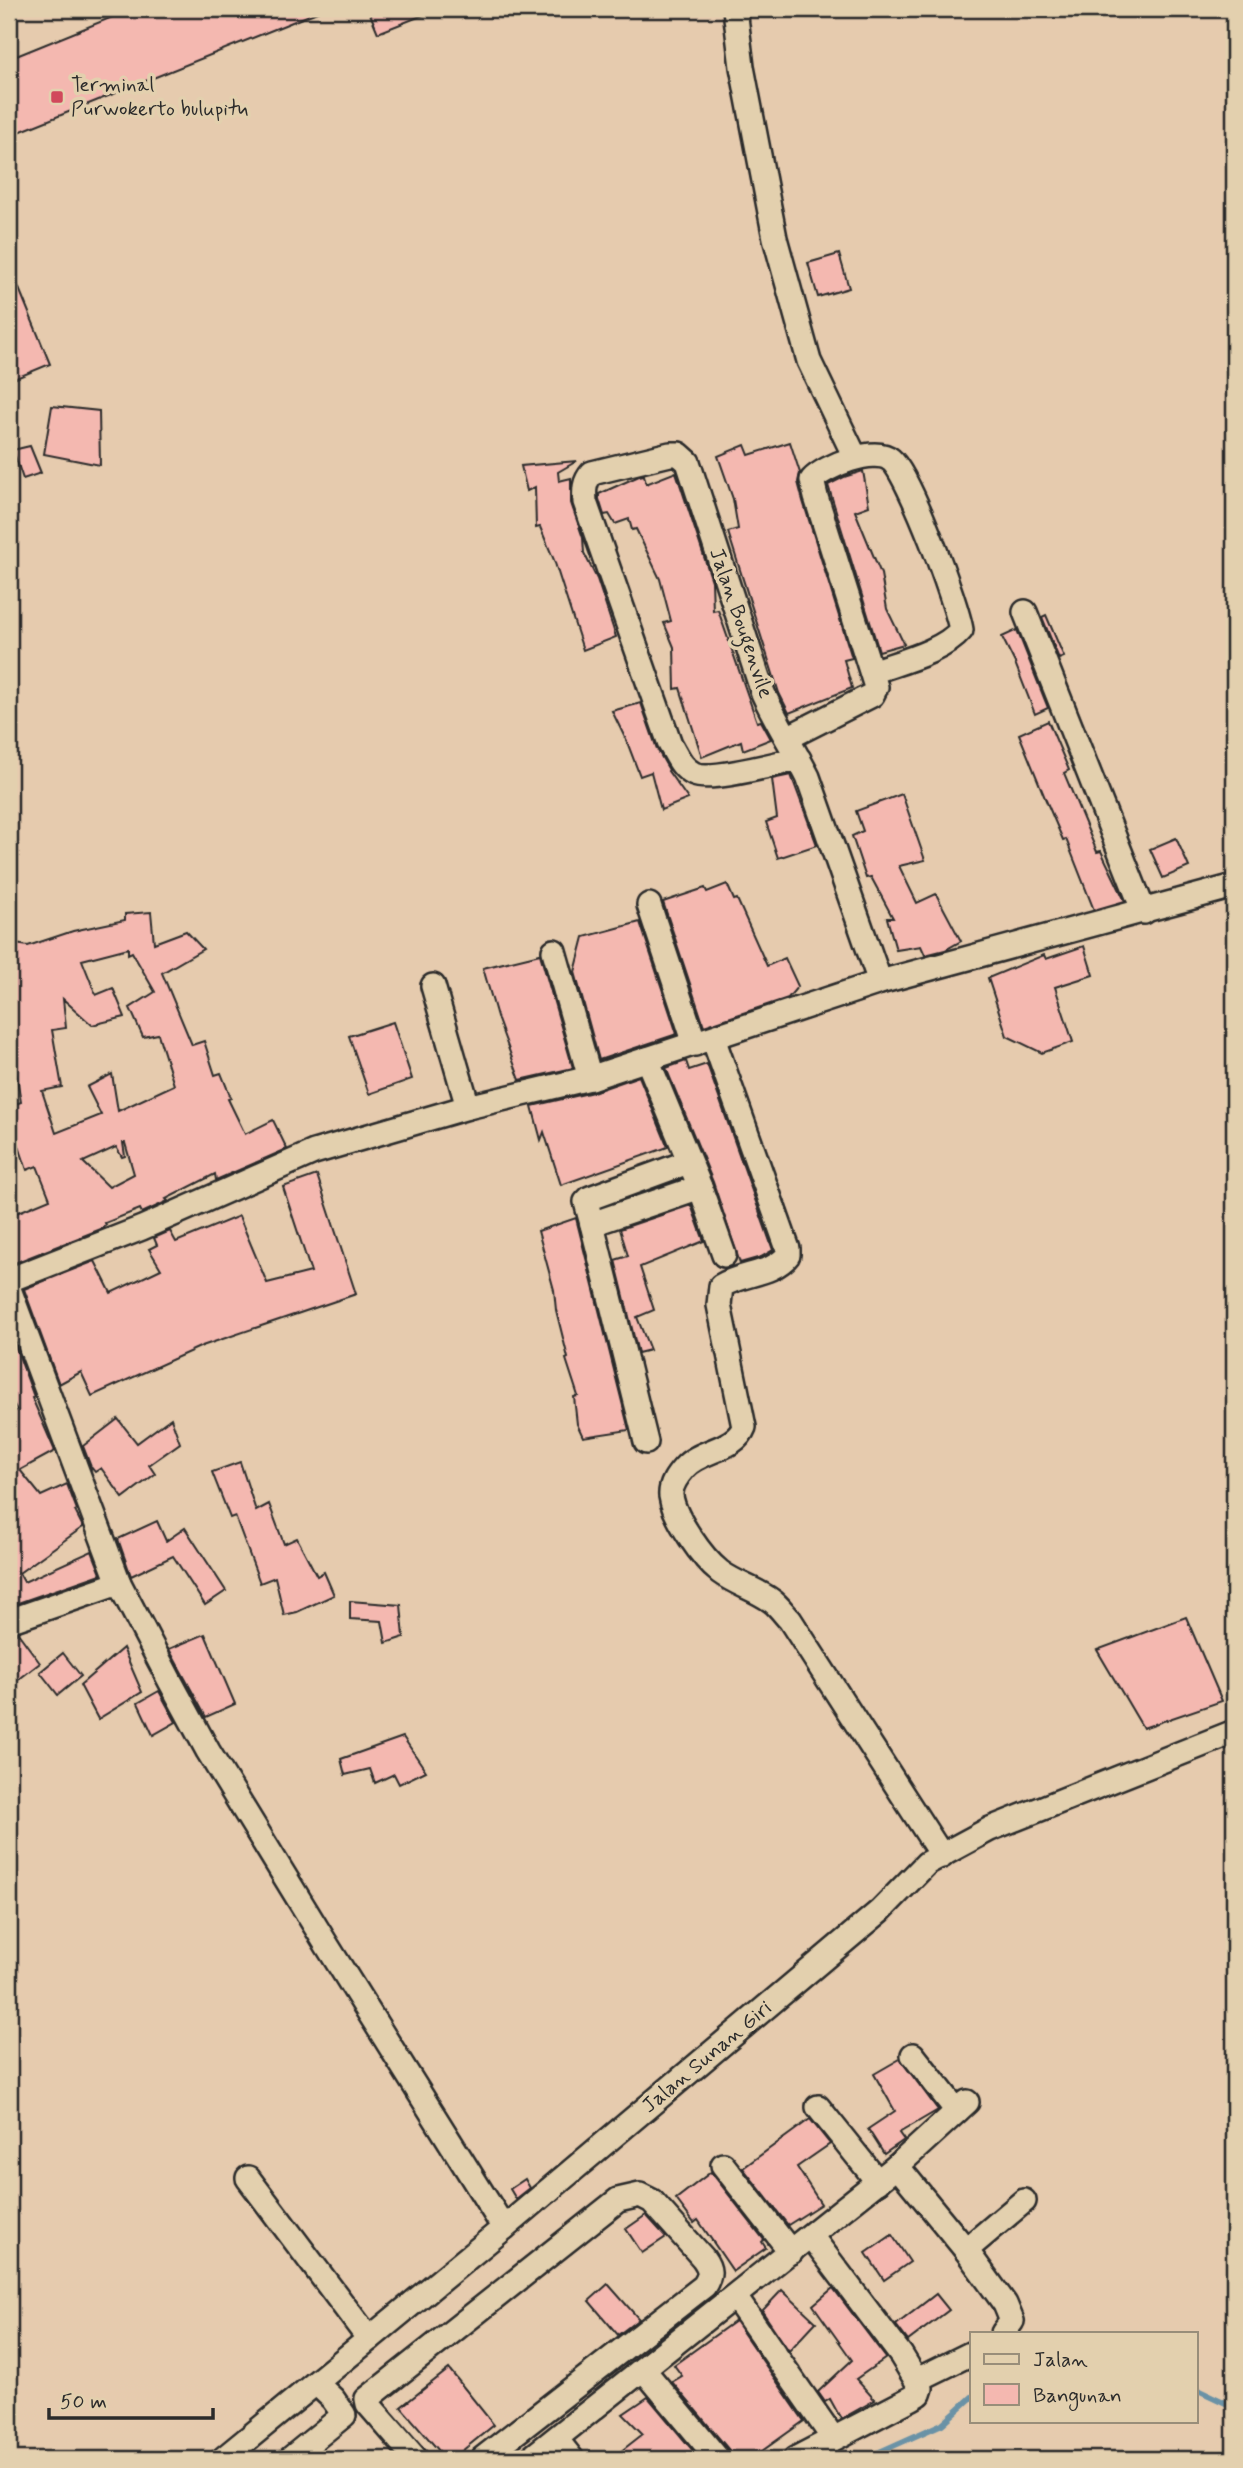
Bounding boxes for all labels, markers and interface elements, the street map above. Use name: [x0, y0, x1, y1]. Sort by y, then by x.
place label: Terminal Purwokerto bulupitu: [71, 71, 248, 123]
marker: Terminal Purwokerto bulupitu: [49, 89, 65, 105]
street label: Jalan Bougenvile: [700, 544, 780, 702]
street label: Jalan Sunan Giri: [636, 1994, 778, 2120]
legend: [970, 2332, 1198, 2422]
text: Jalan: [1033, 2346, 1088, 2374]
scale bar: [49, 2377, 214, 2421]
text: Bangunan: [1033, 2382, 1122, 2411]
text: 50 m: [60, 2388, 107, 2416]

